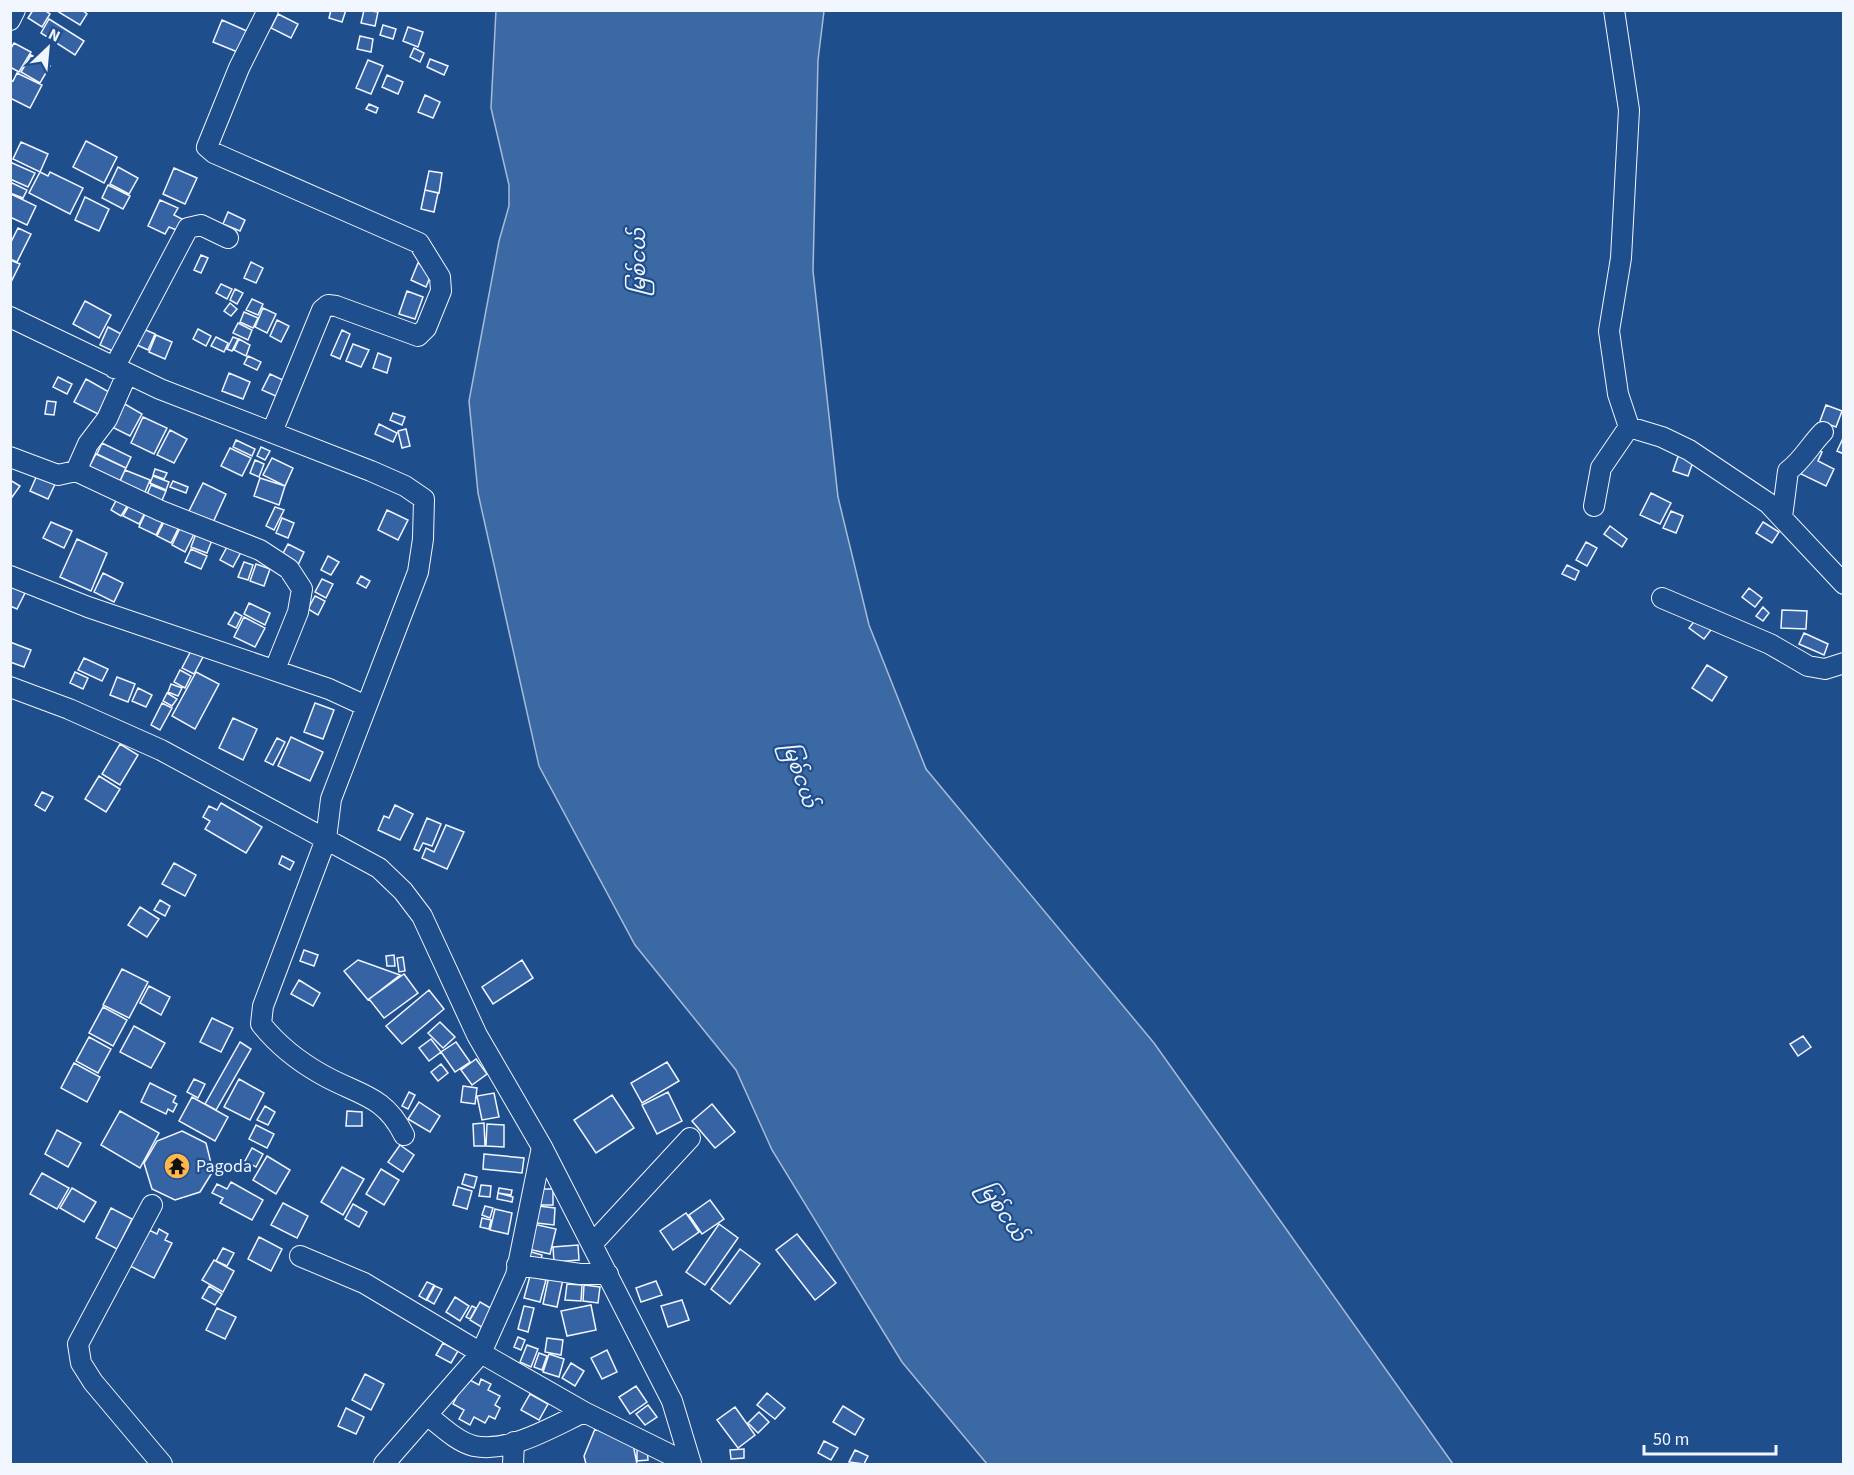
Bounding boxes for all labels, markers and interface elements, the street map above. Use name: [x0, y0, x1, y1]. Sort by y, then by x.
north arrow: [18, 18, 78, 78]
text: N: [45, 23, 64, 48]
water label: မြစ်ငယ်: [624, 227, 655, 296]
water label: မြစ်ငယ်: [773, 738, 825, 814]
temple icon: Pagoda: [162, 1151, 192, 1181]
place label: Pagoda: [196, 1154, 252, 1179]
water label: မြစ်ငယ်: [970, 1176, 1034, 1250]
scale bar: [1644, 1418, 1776, 1456]
text: 50 m: [1653, 1427, 1689, 1452]

